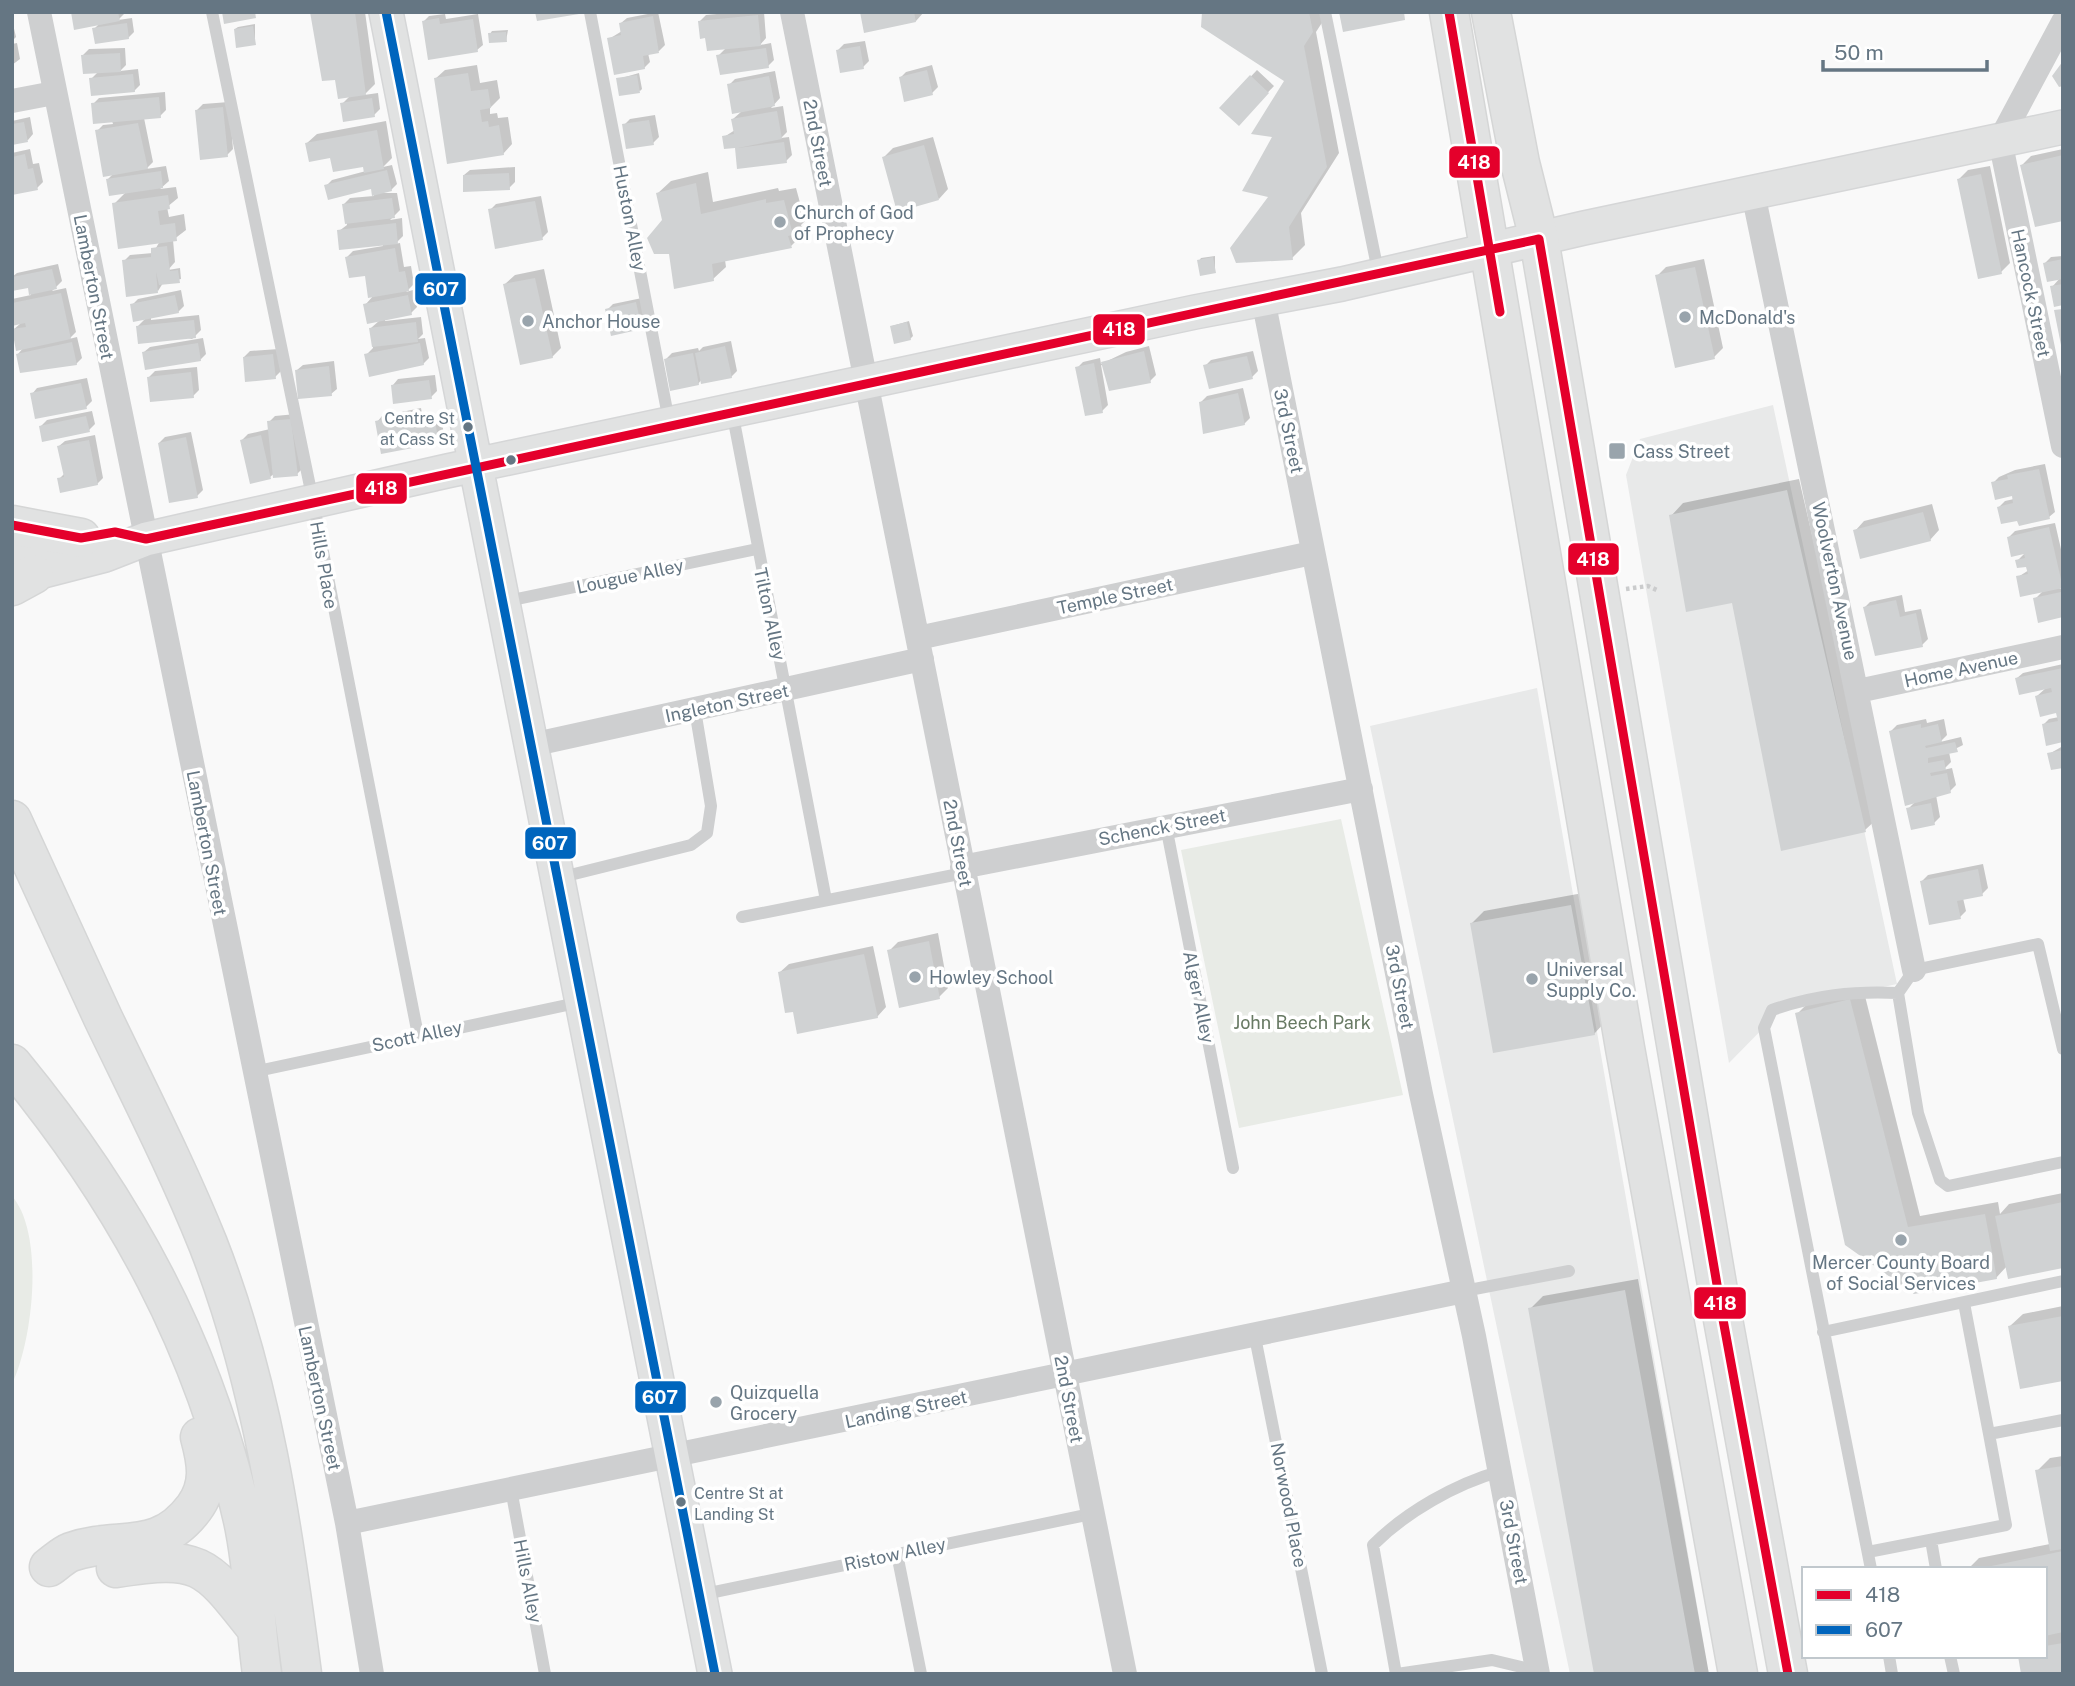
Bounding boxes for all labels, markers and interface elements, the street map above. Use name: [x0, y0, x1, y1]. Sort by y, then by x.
scale bar: [1823, 28, 1988, 72]
text: 50 m: [1834, 40, 1884, 65]
street label: 2nd Street: [799, 97, 837, 189]
line badge: 418: [1448, 145, 1501, 179]
text: 418: [1457, 151, 1491, 173]
street label: Huston Alley: [609, 163, 651, 273]
place label: Church of God of Prophecy: [794, 202, 914, 244]
street label: Lamberton Street: [70, 213, 118, 361]
marker: Church of God of Prophecy: [772, 214, 788, 230]
street label: Hancock Street: [2007, 227, 2055, 359]
line badge: 607: [414, 272, 467, 306]
text: 607: [423, 278, 459, 300]
place label: McDonald's: [1699, 307, 1795, 328]
marker: McDonald's: [1677, 309, 1693, 325]
place label: Anchor House: [542, 311, 660, 332]
marker: Anchor House: [520, 313, 536, 329]
line badge: 418: [1092, 313, 1146, 346]
text: 418: [1102, 318, 1136, 340]
street label: 3rd Street: [1270, 387, 1308, 475]
place label: Centre St at Cass St: [380, 409, 455, 449]
marker: Centre St at Cass St: [461, 420, 475, 434]
marker: Cass Street: [1607, 441, 1627, 461]
place label: Cass Street: [1633, 441, 1730, 462]
unlabelled marker: [504, 453, 518, 467]
line badge: 418: [355, 472, 408, 505]
text: 418: [364, 477, 398, 499]
street label: Woolverton Avenue: [1808, 500, 1862, 662]
street label: Hills Place: [306, 519, 342, 611]
line badge: 418: [1567, 542, 1620, 576]
text: 418: [1576, 548, 1610, 570]
street label: Lougue Alley: [574, 554, 686, 598]
street label: Tilton Alley: [750, 566, 790, 663]
street label: Temple Street: [1055, 573, 1175, 619]
street label: Home Avenue: [1902, 647, 2020, 691]
street label: Ingleton Street: [663, 680, 791, 726]
street label: Lamberton Street: [183, 769, 231, 917]
street label: 2nd Street: [939, 797, 977, 889]
street label: Schenck Street: [1096, 804, 1228, 850]
line badge: 607: [524, 826, 577, 860]
text: 607: [532, 832, 568, 854]
street label: 3rd Street: [1381, 943, 1419, 1031]
street label: Alger Alley: [1179, 949, 1219, 1045]
place label: Universal Supply Co.: [1546, 959, 1636, 1001]
place label: Howley School: [929, 967, 1054, 988]
marker: Howley School: [907, 969, 923, 985]
marker: Universal Supply Co.: [1524, 971, 1540, 987]
park label: John Beech Park: [1233, 1012, 1371, 1033]
street label: Scott Alley: [370, 1016, 464, 1056]
marker: Mercer County Board of Social Services: [1893, 1232, 1909, 1248]
place label: Mercer County Board of Social Services: [1812, 1252, 1990, 1294]
line badge: 418: [1693, 1286, 1747, 1320]
text: 418: [1703, 1292, 1737, 1314]
street label: Lamberton Street: [294, 1324, 346, 1472]
street label: 2nd Street: [1050, 1353, 1088, 1445]
line badge: 607: [634, 1380, 687, 1414]
place label: Quizquella Grocery: [730, 1382, 819, 1424]
text: 607: [642, 1386, 678, 1408]
street label: Landing Street: [843, 1386, 969, 1432]
marker: Quizquella Grocery: [708, 1394, 724, 1410]
street label: Norwood Place: [1267, 1441, 1311, 1569]
place label: Centre St at Landing St: [694, 1484, 783, 1524]
marker: Centre St at Landing St: [674, 1495, 688, 1509]
street label: 3rd Street: [1495, 1498, 1533, 1586]
street label: Ristow Alley: [842, 1533, 948, 1575]
street label: Hills Alley: [510, 1537, 546, 1625]
legend: [1802, 1567, 2047, 1658]
text: 418: [1865, 1582, 1900, 1607]
text: 607: [1865, 1617, 1903, 1642]

